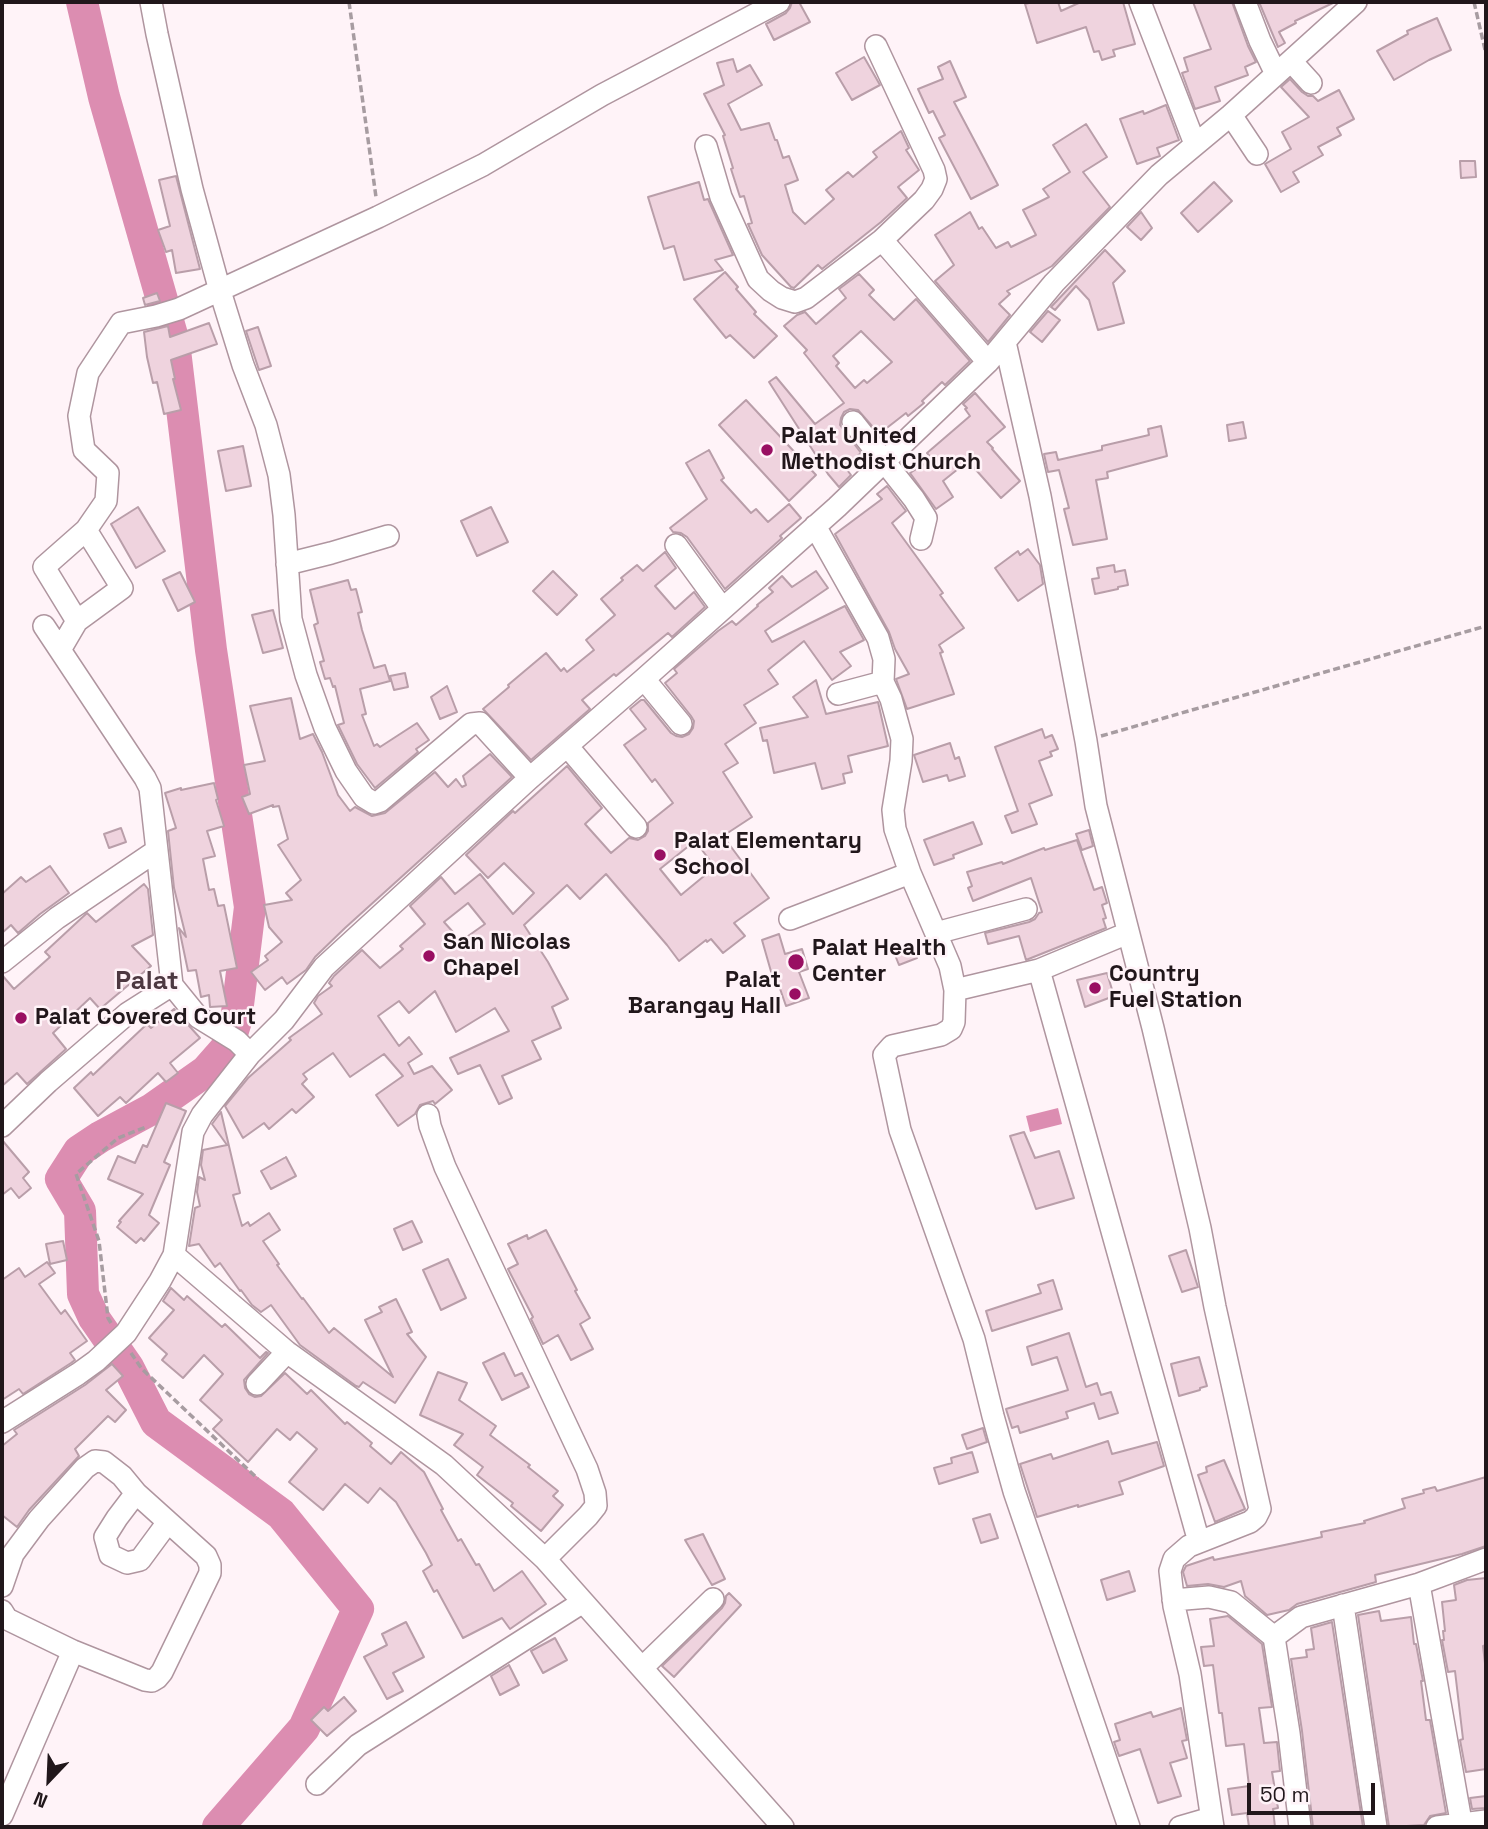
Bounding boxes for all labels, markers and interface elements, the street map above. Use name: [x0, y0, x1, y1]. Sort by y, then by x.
place label: Palat United Methodist Church: [781, 423, 981, 477]
marker: Palat United Methodist Church: [759, 442, 775, 458]
place label: Palat Elementary School: [674, 828, 862, 882]
marker: Palat Elementary School: [652, 847, 668, 863]
place label: San Nicolas Chapel: [443, 929, 571, 983]
place label: Palat Health Center: [812, 935, 946, 989]
marker: San Nicolas Chapel: [421, 948, 437, 964]
marker: Palat Health Center: [786, 952, 806, 972]
place label: Country Fuel Station: [1109, 961, 1242, 1015]
district label: Palat: [115, 966, 179, 998]
place label: Palat Barangay Hall: [628, 967, 781, 1021]
marker: Country Fuel Station: [1087, 980, 1103, 996]
marker: Palat Barangay Hall: [787, 986, 803, 1002]
place label: Palat Covered Court: [35, 1004, 256, 1032]
marker: Palat Covered Court: [13, 1010, 29, 1026]
north arrow: [14, 1745, 84, 1815]
scale bar: [1250, 1770, 1378, 1814]
text: 50 m: [1260, 1781, 1310, 1808]
text: N: [30, 1786, 51, 1814]

